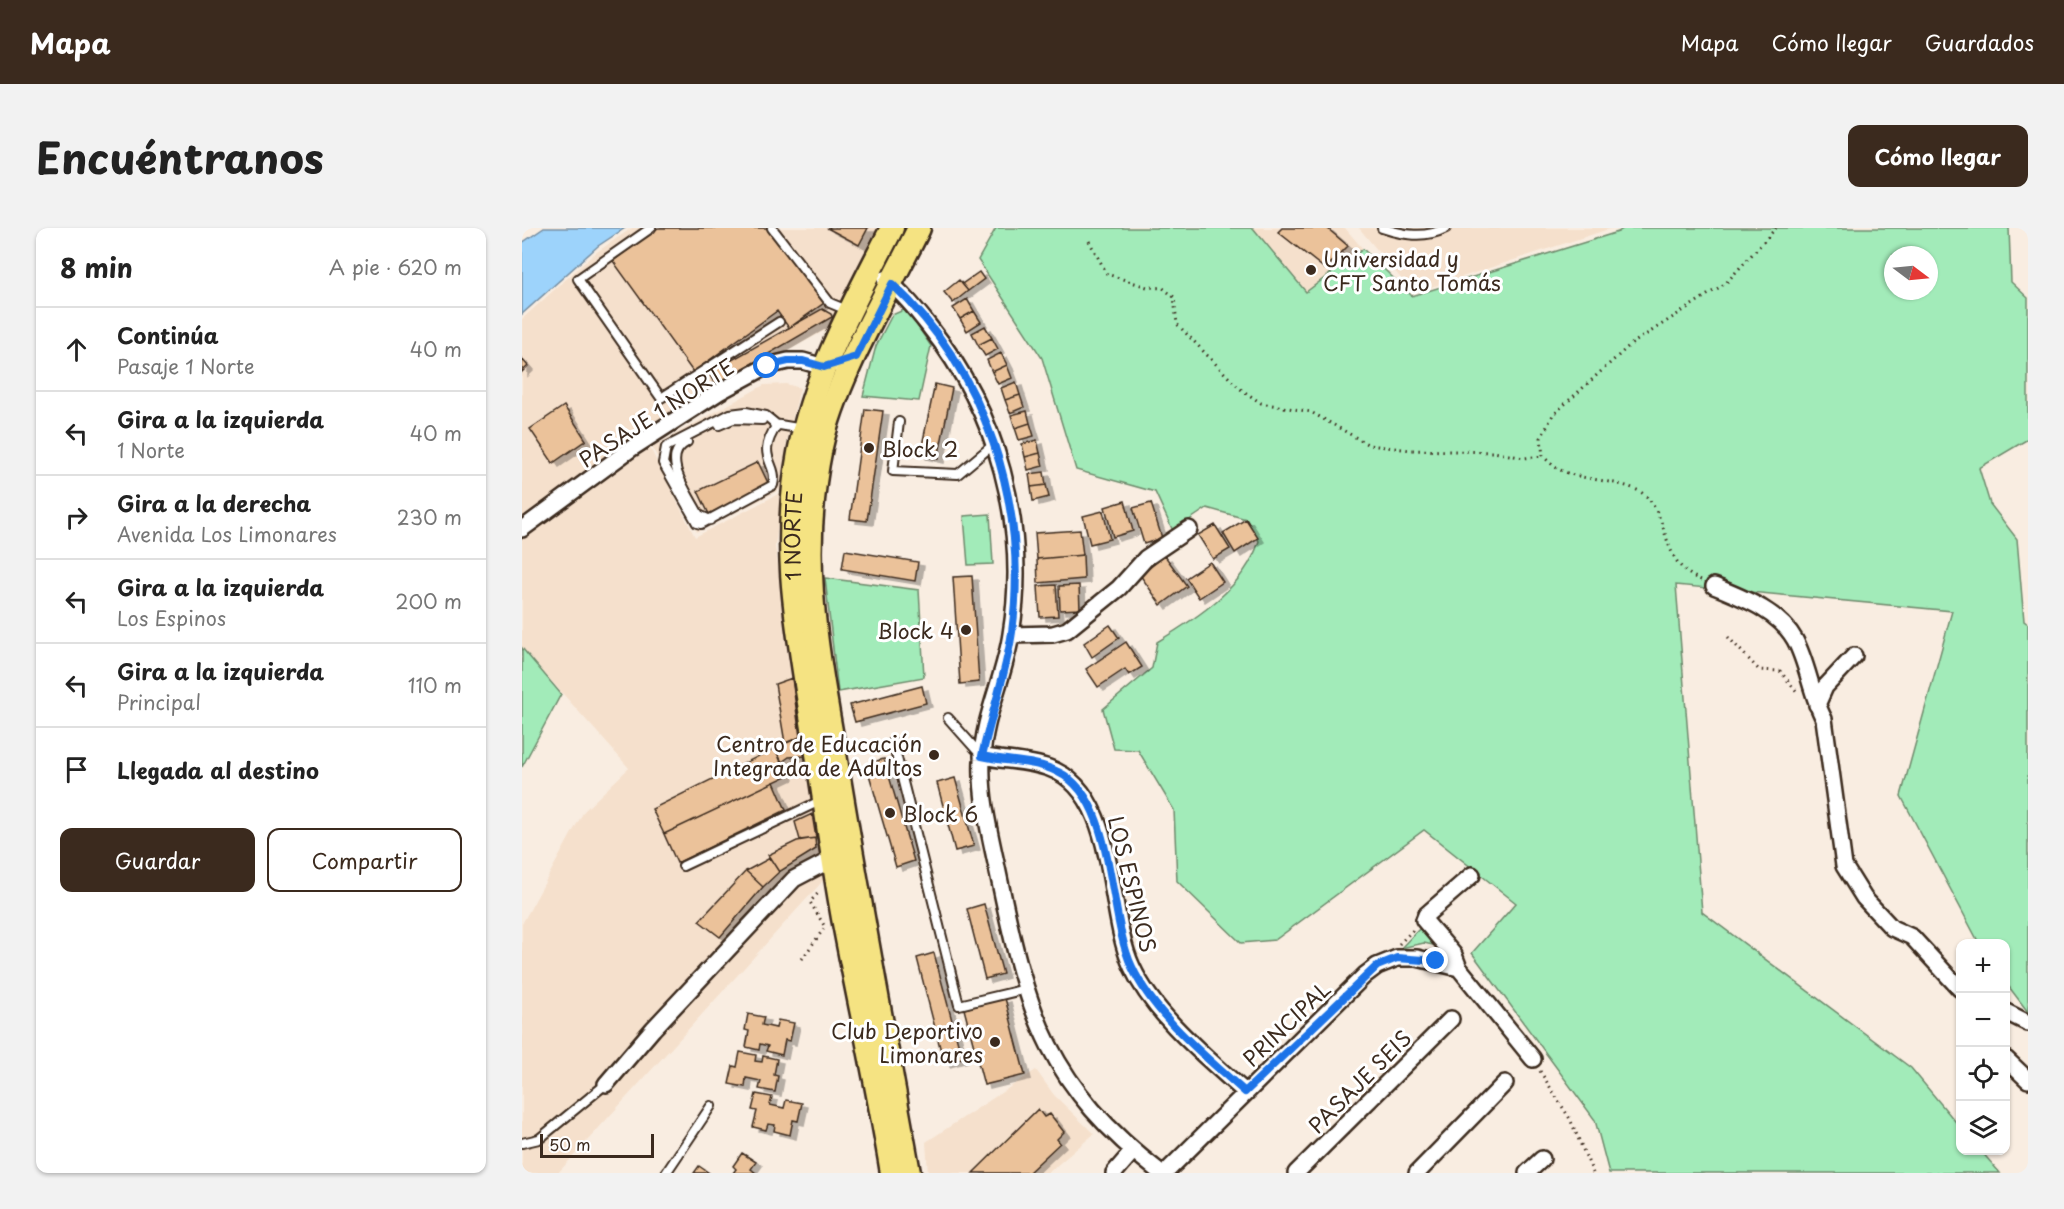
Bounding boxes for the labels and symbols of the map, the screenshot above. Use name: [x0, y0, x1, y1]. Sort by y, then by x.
place label: Universidad y CFT Santo Tomás: [1323, 242, 1501, 298]
north arrow: [1884, 246, 1938, 300]
marker: Universidad y CFT Santo Tomás: [1304, 263, 1318, 277]
street label: PASAJE 1 NORTE: [572, 350, 740, 474]
route start: [753, 352, 779, 378]
place label: Block 2: [881, 432, 958, 464]
marker: Block 2: [862, 441, 876, 455]
street label: 1 NORTE: [775, 489, 809, 582]
place label: Block 4: [877, 614, 954, 646]
marker: Block 4: [959, 623, 973, 637]
place label: Centro de Educación Integrada de Adultos: [713, 727, 922, 783]
marker: Centro de Educación Integrada de Adultos: [927, 748, 941, 762]
place label: Block 6: [902, 797, 978, 829]
marker: Block 6: [883, 806, 897, 820]
street label: LOS ESPINOS: [1101, 812, 1165, 956]
route end: [1422, 947, 1448, 973]
street label: PRINCIPAL: [1235, 973, 1337, 1073]
place label: Club Deportivo Limonares: [831, 1014, 983, 1070]
street label: PASAJE SEIS: [1300, 1022, 1418, 1140]
marker: Club Deportivo Limonares: [988, 1035, 1002, 1049]
scale bar: [540, 1131, 654, 1158]

